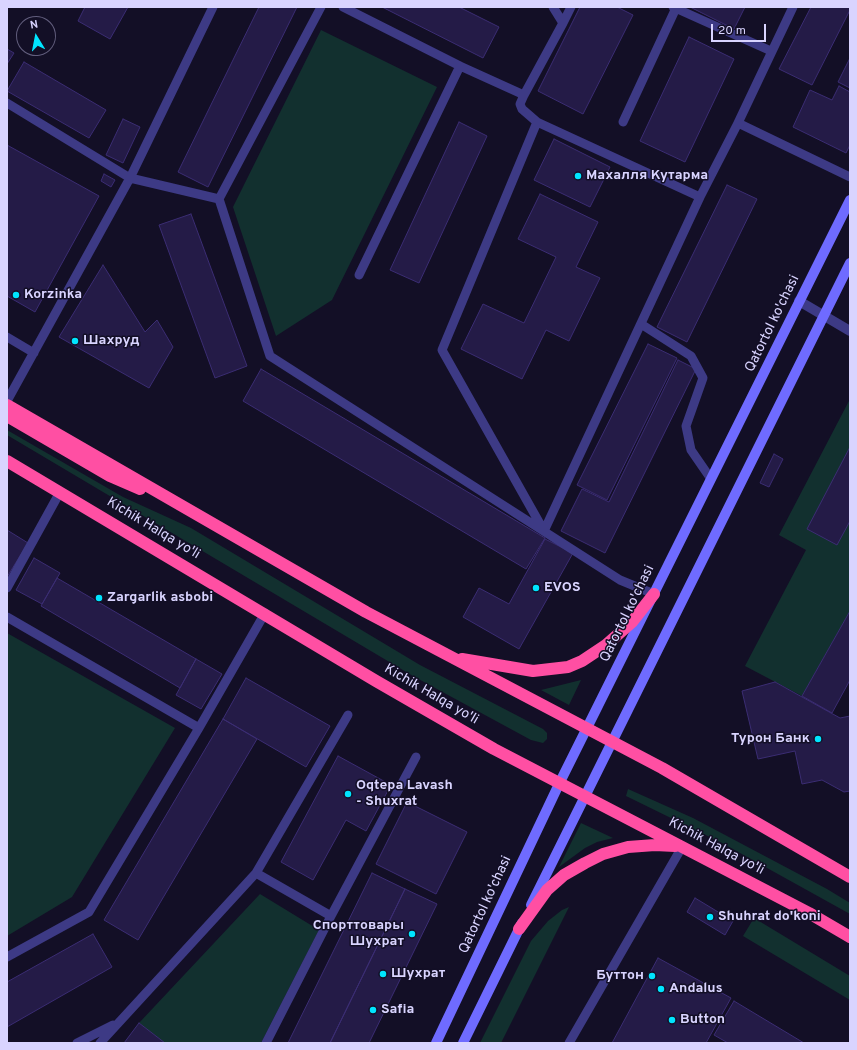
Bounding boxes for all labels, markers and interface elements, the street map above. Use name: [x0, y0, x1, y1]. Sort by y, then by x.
north arrow: [16, 16, 56, 56]
scale bar: [713, 16, 768, 42]
text: N: [29, 18, 39, 33]
text: 20 m: [718, 23, 746, 39]
place label: Махалля Кутарма: [586, 168, 708, 184]
marker: Махалля Кутарма: [573, 171, 583, 181]
street label: Qatortol ko'chasi: [742, 273, 804, 375]
place label: Korzinka: [24, 287, 82, 303]
marker: Korzinka: [11, 290, 21, 300]
place label: Шахруд: [83, 333, 139, 349]
marker: Шахруд: [70, 336, 80, 346]
street label: Kichik Halqa yo'li: [103, 494, 203, 564]
street label: Qatortol ko'chasi: [597, 563, 659, 665]
place label: EVOS: [544, 580, 581, 596]
marker: EVOS: [531, 583, 541, 593]
place label: Zargarlik asbobi: [107, 590, 213, 606]
marker: Zargarlik asbobi: [94, 593, 104, 603]
street label: Kichik Halqa yo'li: [381, 661, 481, 729]
place label: Турон Банк: [731, 731, 810, 747]
marker: Турон Банк: [813, 734, 823, 744]
place label: Oqtepa Lavash - Shuxrat: [356, 778, 453, 810]
marker: Oqtepa Lavash - Shuxrat: [343, 789, 353, 799]
street label: Kichik Halqa yo'li: [665, 815, 767, 879]
street label: Qatortol ko'chasi: [456, 853, 516, 957]
place label: Shuhrat do'koni: [718, 909, 821, 925]
marker: Shuhrat do'koni: [705, 912, 715, 922]
place label: Спорттовары Шухрат: [313, 918, 404, 950]
marker: Спорттовары Шухрат: [407, 929, 417, 939]
place label: Шухрат: [391, 966, 445, 982]
place label: Буттон: [596, 968, 644, 984]
marker: Шухрат: [378, 969, 388, 979]
marker: Буттон: [647, 971, 657, 981]
place label: Andalus: [669, 981, 723, 997]
marker: Andalus: [656, 984, 666, 994]
place label: Safia: [381, 1002, 414, 1018]
marker: Safia: [368, 1005, 378, 1015]
place label: Button: [680, 1012, 725, 1028]
marker: Button: [667, 1015, 677, 1025]

